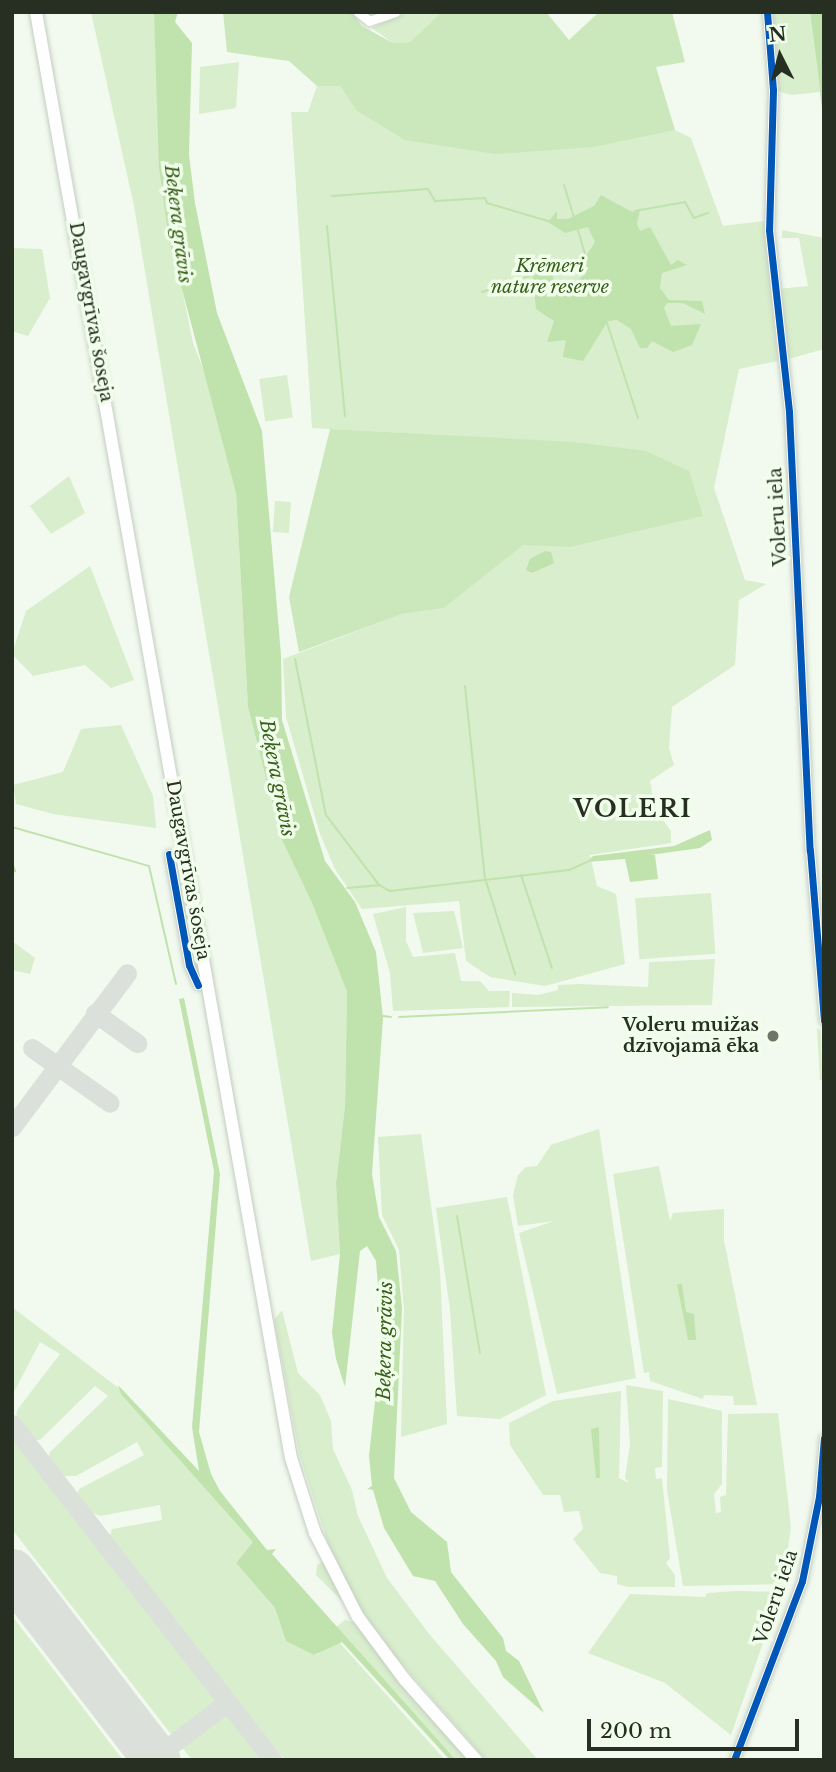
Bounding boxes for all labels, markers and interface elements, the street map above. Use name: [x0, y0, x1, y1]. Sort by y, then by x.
north arrow: [745, 21, 815, 91]
text: N: [768, 22, 788, 47]
water label: Beķera grāvis: [159, 163, 197, 285]
street label: Daugavgrīvas šoseja: [65, 220, 117, 404]
park label: Krēmeri nature reserve: [491, 256, 609, 298]
street label: Voleru iela: [765, 467, 791, 567]
water label: Beķera grāvis: [254, 717, 300, 839]
street label: Daugavgrīvas šoseja: [162, 778, 214, 962]
district label: VOLERI: [574, 795, 692, 823]
place label: Voleru muižas dzīvojamā ēka: [623, 1015, 759, 1058]
marker: Voleru muižas dzīvojamā ēka: [765, 1028, 781, 1044]
water label: Beķera grāvis: [373, 1281, 397, 1401]
street label: Voleru iela: [750, 1547, 802, 1647]
scale bar: [591, 1706, 803, 1750]
text: 200 m: [600, 1718, 671, 1744]

